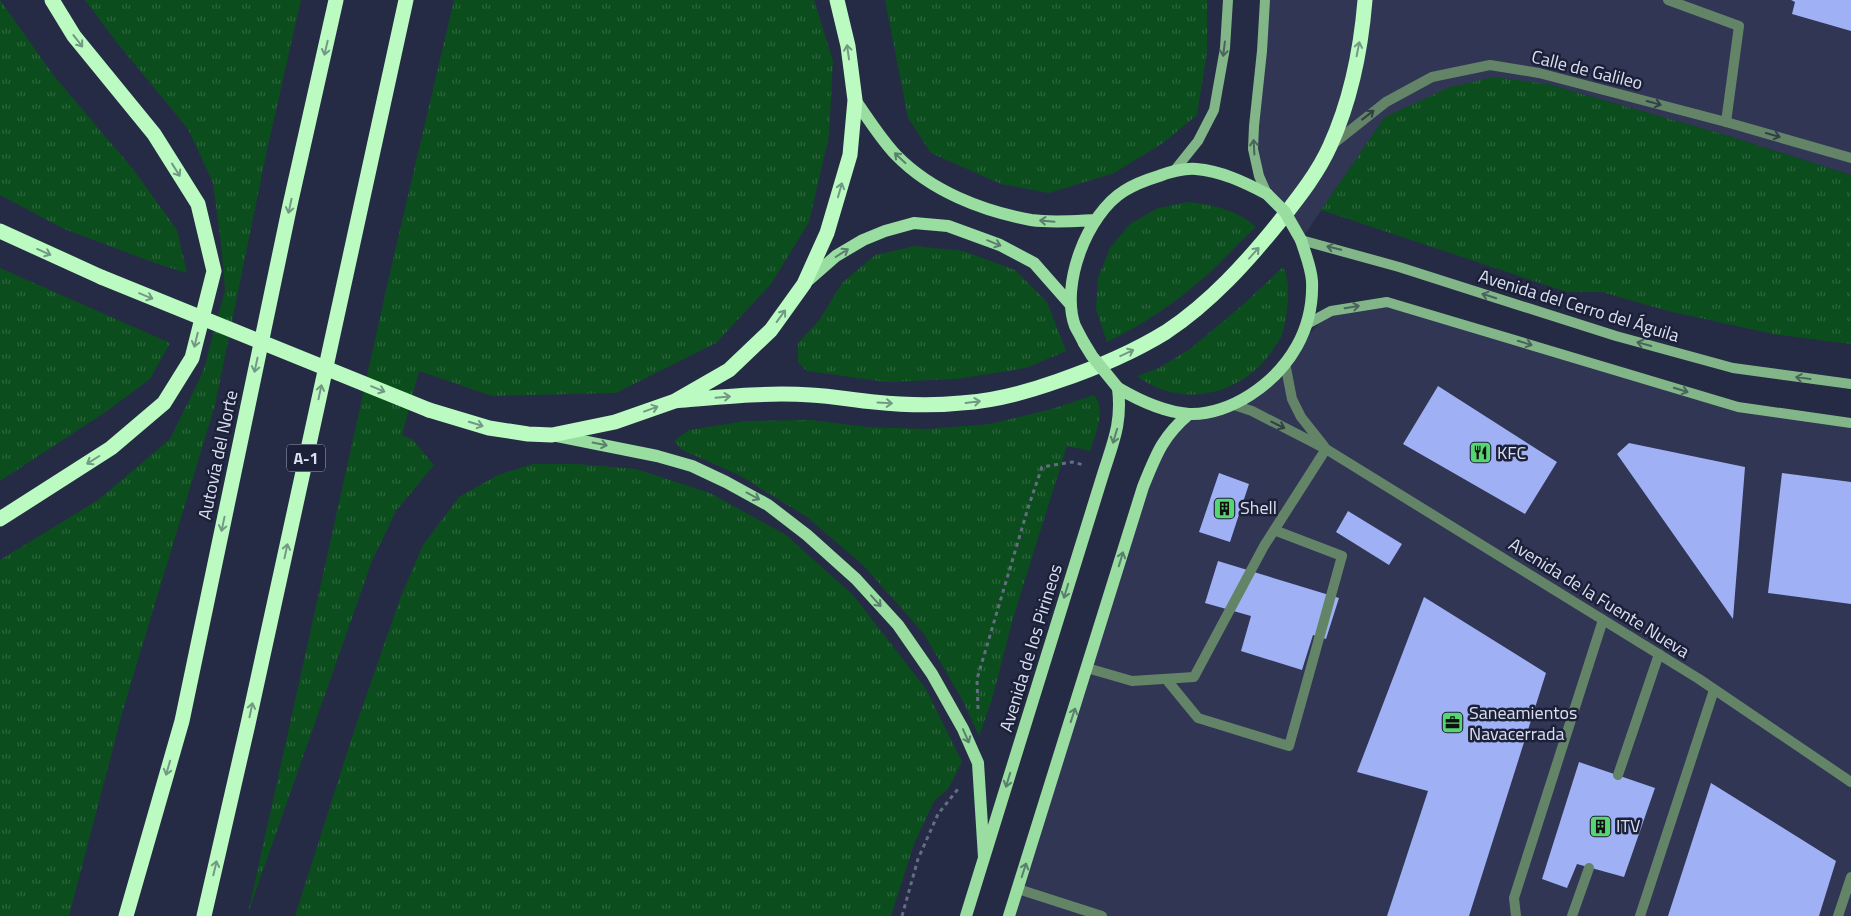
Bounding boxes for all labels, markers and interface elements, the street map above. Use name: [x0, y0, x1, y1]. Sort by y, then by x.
one-way arrow: [73, 34, 84, 47]
one-way arrow: [321, 39, 330, 55]
one-way arrow: [1219, 40, 1229, 56]
one-way arrow: [1354, 41, 1364, 57]
street label: Calle de Galileo: [1529, 43, 1646, 96]
one-way arrow: [843, 44, 853, 60]
one-way arrow: [1646, 99, 1662, 108]
one-way arrow: [1362, 110, 1375, 121]
one-way arrow: [1765, 131, 1781, 141]
one-way arrow: [1250, 140, 1259, 156]
one-way arrow: [894, 152, 907, 164]
one-way arrow: [172, 163, 182, 177]
one-way arrow: [836, 182, 846, 198]
one-way arrow: [284, 198, 294, 214]
one-way arrow: [1039, 216, 1055, 226]
one-way arrow: [986, 239, 1001, 248]
one-way arrow: [1326, 243, 1342, 252]
one-way arrow: [1248, 246, 1260, 259]
one-way arrow: [36, 248, 51, 257]
one-way arrow: [834, 248, 848, 258]
street label: Avenida del Cerro del Águila: [1476, 262, 1683, 349]
one-way arrow: [1481, 290, 1497, 300]
one-way arrow: [138, 291, 153, 301]
one-way arrow: [1344, 302, 1360, 312]
one-way arrow: [776, 309, 786, 323]
one-way arrow: [191, 331, 200, 347]
one-way arrow: [1637, 338, 1653, 348]
one-way arrow: [1517, 339, 1533, 349]
one-way arrow: [1120, 347, 1135, 357]
one-way arrow: [251, 357, 260, 373]
one-way arrow: [1795, 372, 1811, 382]
one-way arrow: [316, 385, 325, 401]
one-way arrow: [370, 385, 385, 395]
one-way arrow: [1673, 386, 1689, 396]
street label: Autovía del Norte: [191, 388, 244, 522]
one-way arrow: [715, 392, 731, 401]
one-way arrow: [965, 397, 981, 407]
one-way arrow: [877, 398, 893, 407]
one-way arrow: [643, 404, 659, 414]
one-way arrow: [468, 420, 484, 430]
one-way arrow: [1271, 420, 1286, 430]
one-way arrow: [1110, 428, 1120, 444]
one-way arrow: [591, 439, 607, 449]
place label: KFC: [1497, 439, 1527, 466]
restaurant icon: KFC: [1469, 441, 1493, 465]
road number: A-1: [287, 444, 325, 472]
one-way arrow: [86, 454, 100, 465]
one-way arrow: [745, 491, 760, 501]
place label: Shell: [1240, 494, 1277, 521]
building icon: Shell: [1212, 496, 1236, 520]
one-way arrow: [218, 516, 227, 532]
street label: Avenida de la Fuente Nueva: [1504, 531, 1695, 664]
one-way arrow: [282, 544, 291, 560]
one-way arrow: [1116, 552, 1126, 568]
street label: Avenida de los Pirineos: [992, 561, 1069, 735]
one-way arrow: [1061, 583, 1071, 599]
one-way arrow: [870, 595, 882, 608]
place label: Saneamientos Navacerrada: [1469, 699, 1577, 747]
one-way arrow: [247, 703, 257, 719]
one-way arrow: [1068, 707, 1078, 723]
office icon: Saneamientos Navacerrada: [1441, 711, 1465, 735]
one-way arrow: [961, 728, 971, 743]
one-way arrow: [163, 760, 173, 776]
one-way arrow: [1003, 772, 1013, 788]
place label: ITV: [1616, 812, 1641, 839]
building icon: ITV: [1588, 814, 1612, 838]
one-way arrow: [211, 861, 220, 877]
one-way arrow: [1019, 862, 1029, 878]

